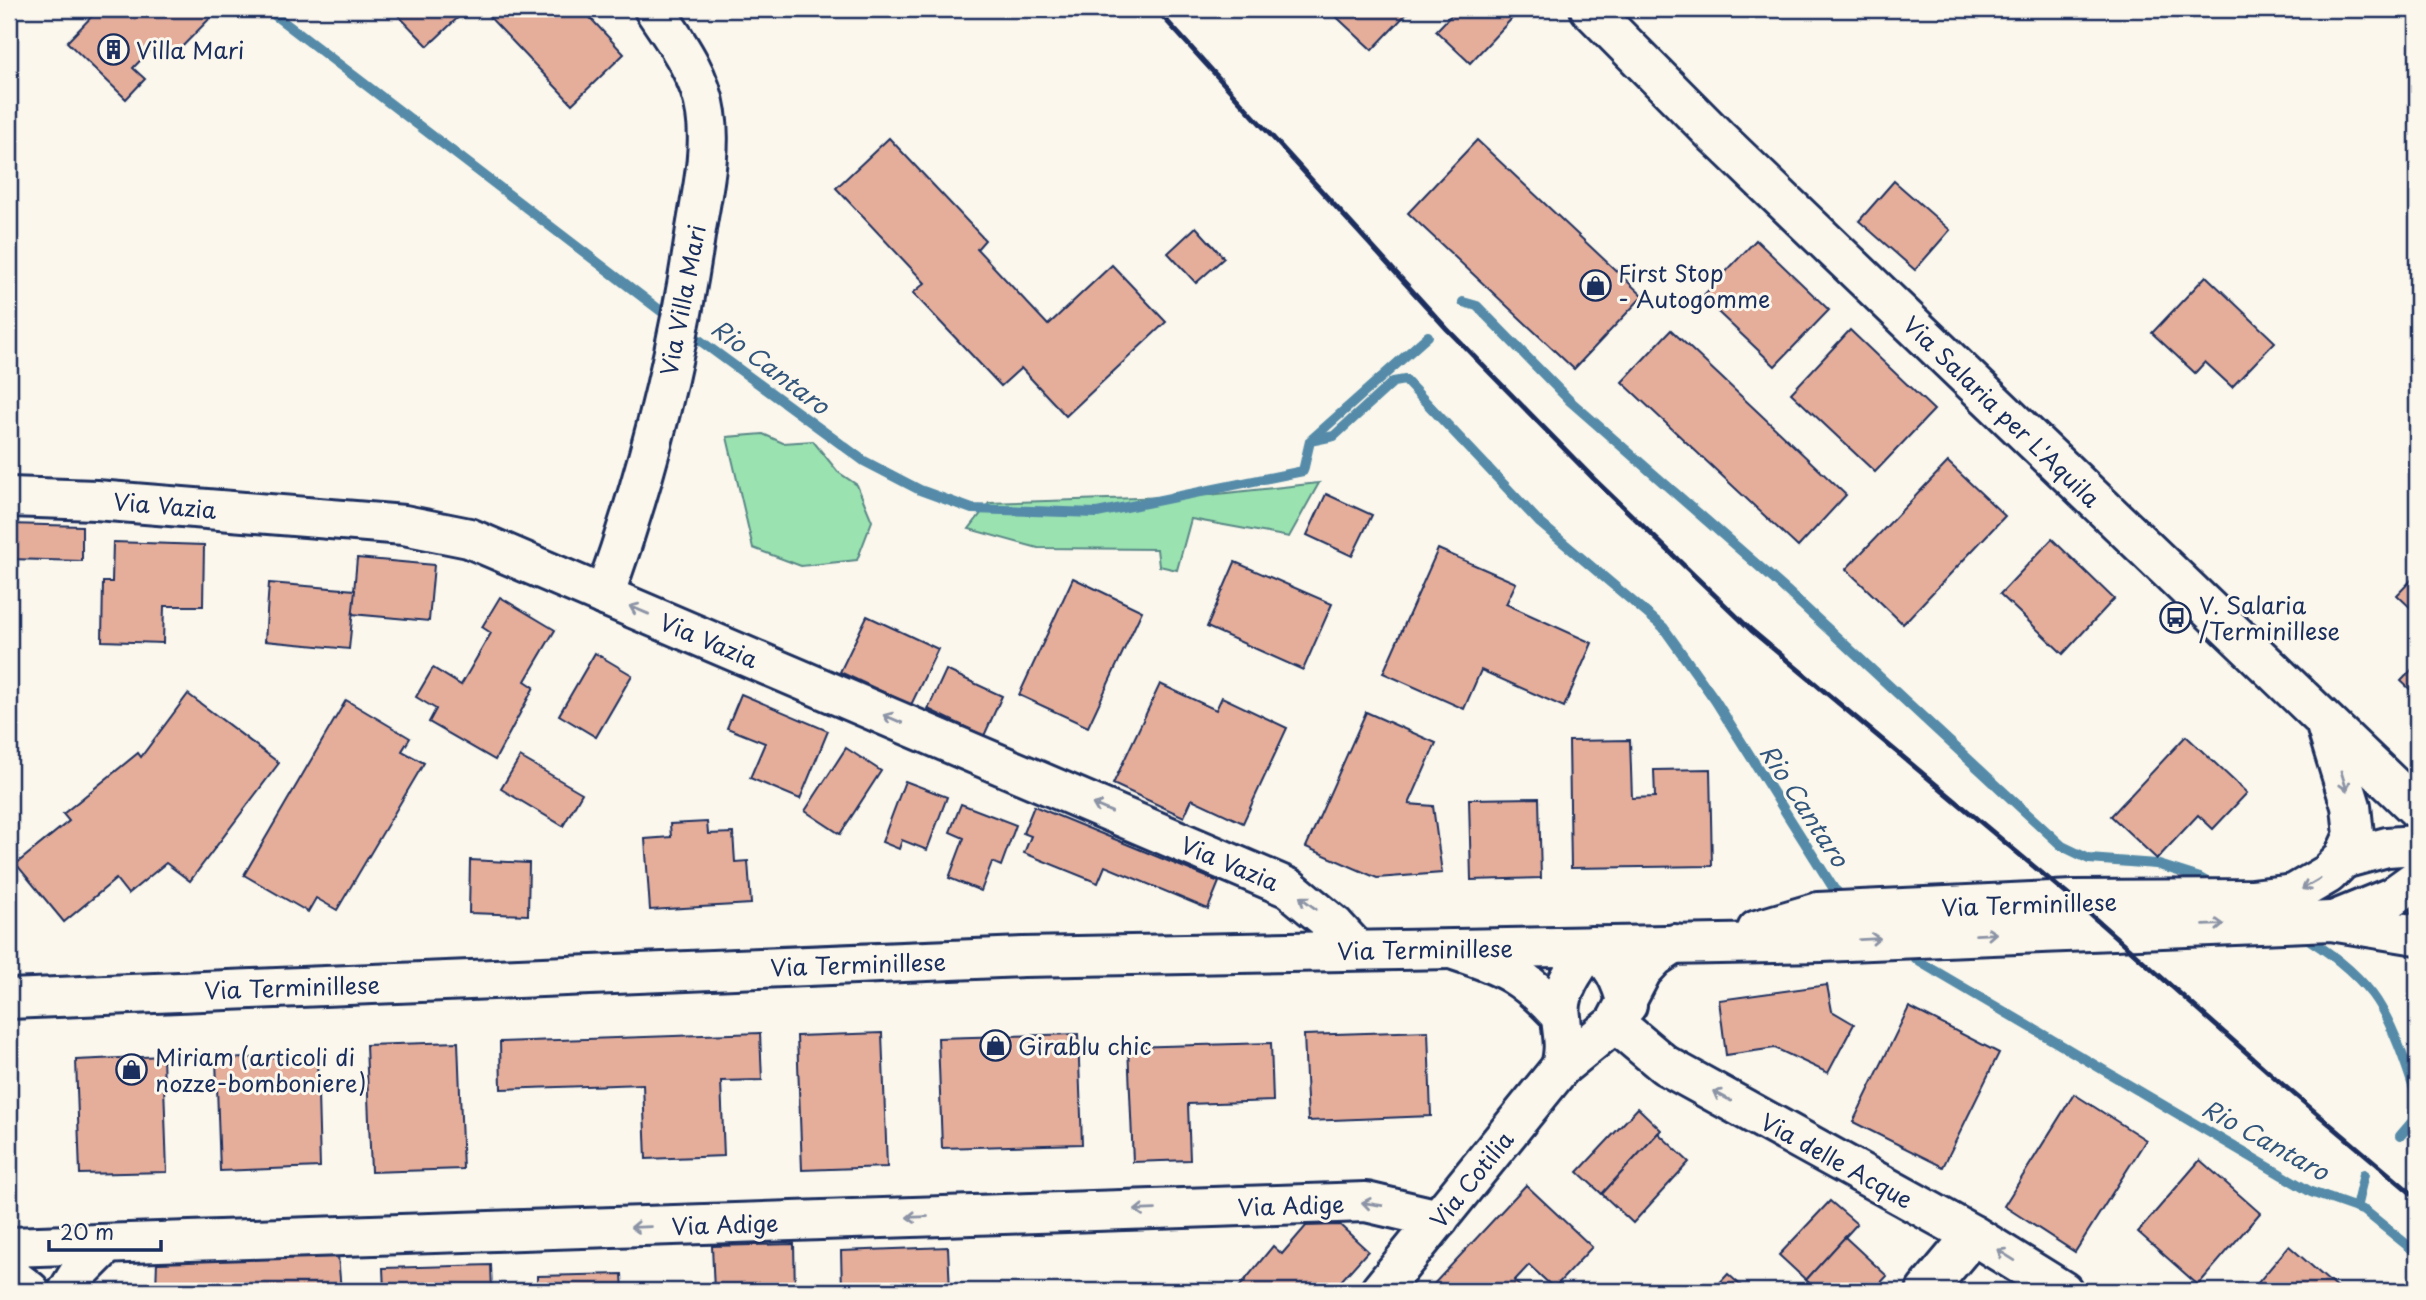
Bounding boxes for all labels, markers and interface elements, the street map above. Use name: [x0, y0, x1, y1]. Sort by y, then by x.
building icon: Villa Mari: [96, 32, 130, 66]
place label: Villa Mari: [136, 32, 244, 67]
street label: Via Villa Mari: [650, 221, 714, 379]
place label: First Stop - Autogomme: [1618, 255, 1770, 316]
shop icon: First Stop - Autogomme: [1578, 268, 1612, 302]
street label: Via Salaria per L'Aquila: [1896, 307, 2109, 515]
water label: Rio Cantaro: [704, 310, 839, 423]
street label: Via Vazia: [112, 483, 219, 527]
place label: V. Salaria /Terminillese: [2199, 587, 2340, 648]
bus stop icon: V. Salaria /Terminillese: [2159, 600, 2193, 634]
one-way arrow: [628, 603, 650, 616]
street label: Via Vazia: [654, 604, 764, 677]
one-way arrow: [883, 712, 904, 725]
water label: Rio Cantaro: [1752, 737, 1859, 875]
one-way arrow: [2338, 770, 2351, 792]
one-way arrow: [1092, 801, 1113, 814]
street label: Via Vazia: [1175, 827, 1285, 900]
one-way arrow: [2301, 877, 2321, 891]
street label: Via Terminillese: [1940, 883, 2118, 925]
one-way arrow: [1300, 895, 1318, 910]
one-way arrow: [2202, 919, 2225, 932]
one-way arrow: [1974, 927, 1997, 940]
street label: Via Terminillese: [1337, 930, 1513, 968]
one-way arrow: [1858, 933, 1881, 946]
street label: Via Terminillese: [769, 943, 947, 985]
street label: Via Terminillese: [203, 966, 381, 1008]
shop icon: Girablu chic: [978, 1028, 1012, 1062]
place label: Girablu chic: [1018, 1028, 1151, 1063]
place label: Miriam (articoli di nozze-bomboniere): [155, 1039, 366, 1100]
shop icon: Miriam (articoli di nozze-bomboniere): [115, 1052, 149, 1086]
one-way arrow: [1712, 1089, 1732, 1103]
water label: Rio Cantaro: [2196, 1089, 2337, 1189]
street label: Via delle Acque: [1754, 1104, 1920, 1216]
street label: Via Cotilia: [1421, 1123, 1521, 1235]
street label: Via Adige: [1237, 1186, 1345, 1224]
one-way arrow: [1361, 1198, 1384, 1211]
one-way arrow: [1134, 1203, 1157, 1216]
street label: Via Adige: [671, 1205, 779, 1243]
scale bar: [49, 1209, 161, 1253]
one-way arrow: [906, 1211, 929, 1224]
text: 20 m: [60, 1215, 114, 1247]
one-way arrow: [630, 1220, 653, 1233]
one-way arrow: [1996, 1248, 2016, 1262]

